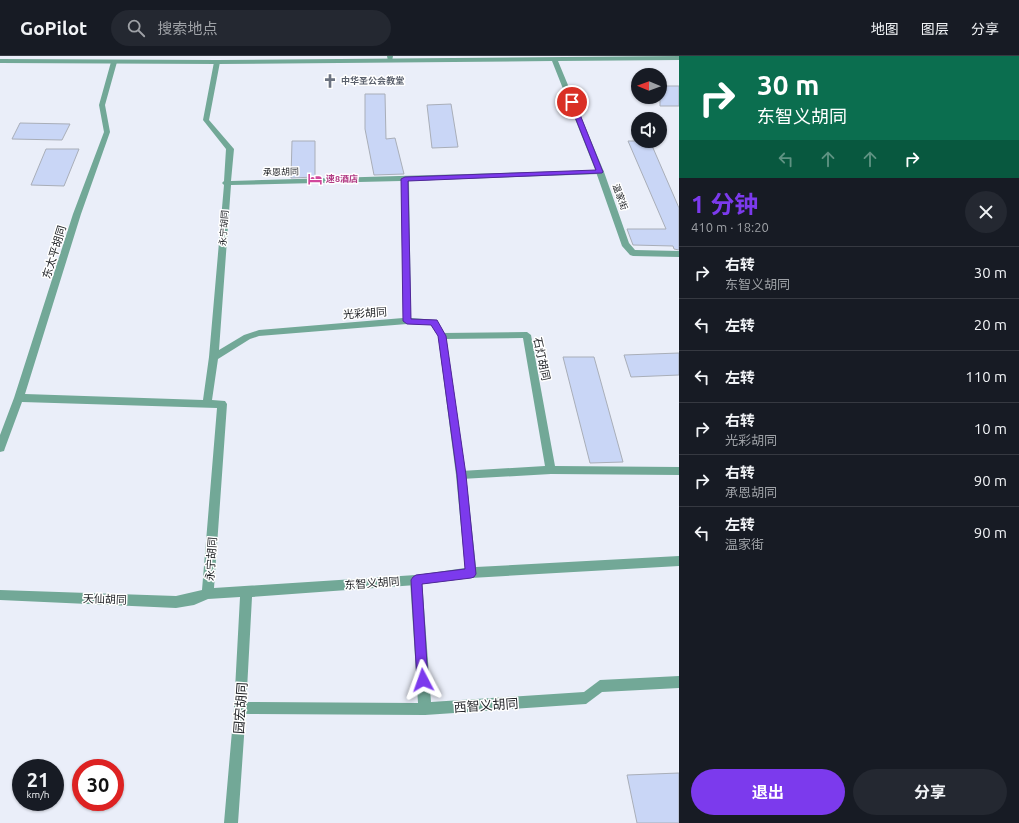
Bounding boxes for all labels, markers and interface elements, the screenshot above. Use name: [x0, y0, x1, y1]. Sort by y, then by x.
search box: [111, 10, 391, 46]
text: GoPilot: [20, 17, 87, 39]
icon: search: [125, 17, 147, 39]
text: 搜索地点: [157, 20, 217, 37]
text: 地图: [871, 21, 899, 37]
text: 图层: [921, 21, 949, 37]
text: 分享: [971, 21, 999, 37]
north arrow: [631, 68, 667, 104]
map controls: [631, 68, 667, 148]
text: 30 m: [757, 69, 819, 100]
icon: right: [691, 72, 743, 124]
church icon: 中华圣公会教堂: [322, 73, 338, 89]
place label: 中华圣公会教堂: [341, 75, 404, 86]
pin: [555, 85, 589, 119]
icon: arrive: [561, 91, 583, 113]
text: 东智义胡同: [757, 106, 847, 126]
button: sound: [631, 112, 667, 148]
icon: left: [775, 148, 797, 170]
icon: ahead: [817, 148, 839, 170]
icon: ahead: [859, 148, 881, 170]
icon: right: [901, 148, 923, 170]
street label: 承恩胡同: [263, 167, 299, 177]
hotel icon: 速8酒店: [307, 171, 323, 187]
place label: 速8酒店: [326, 174, 358, 184]
street label: 温家街: [611, 183, 629, 211]
text: 1 分钟: [691, 191, 758, 218]
button: close: [965, 191, 1007, 233]
street label: 永宁胡同: [218, 210, 230, 246]
text: 410 m · 18:20: [691, 220, 769, 234]
street label: 东太平胡同: [40, 224, 68, 280]
text: 右转: [725, 256, 755, 273]
icon: right: [691, 262, 713, 284]
text: 30 m: [974, 264, 1007, 281]
text: 东智义胡同: [725, 277, 790, 291]
street label: 光彩胡同: [343, 305, 387, 321]
icon: left: [691, 314, 713, 336]
text: 20 m: [974, 316, 1007, 333]
text: 左转: [725, 317, 755, 334]
street label: 石灯胡同: [532, 336, 552, 382]
icon: left: [691, 366, 713, 388]
text: 110 m: [965, 368, 1007, 385]
text: 左转: [725, 369, 755, 386]
text: 右转: [725, 412, 755, 429]
icon: right: [691, 418, 713, 440]
text: 10 m: [974, 420, 1007, 437]
text: 光彩胡同: [725, 433, 777, 447]
text: 右转: [725, 464, 755, 481]
icon: right: [691, 470, 713, 492]
text: 90 m: [974, 472, 1007, 489]
text: 承恩胡同: [725, 485, 777, 499]
text: 左转: [725, 516, 755, 533]
icon: left: [691, 522, 713, 544]
text: 90 m: [974, 524, 1007, 541]
street label: 永宁胡同: [203, 537, 219, 581]
text: 温家街: [725, 537, 764, 551]
street label: 东智义胡同: [344, 575, 400, 591]
street label: 天仙胡同: [83, 592, 127, 606]
position arrow: [402, 659, 444, 701]
street label: 园宏胡同: [231, 682, 249, 734]
street label: 西智义胡同: [453, 696, 519, 714]
speed limit sign: 30: [72, 759, 124, 811]
text: 21: [27, 768, 49, 791]
button: 退出: [691, 769, 845, 815]
button: 分享: [853, 769, 1007, 815]
text: km/h: [26, 789, 50, 800]

